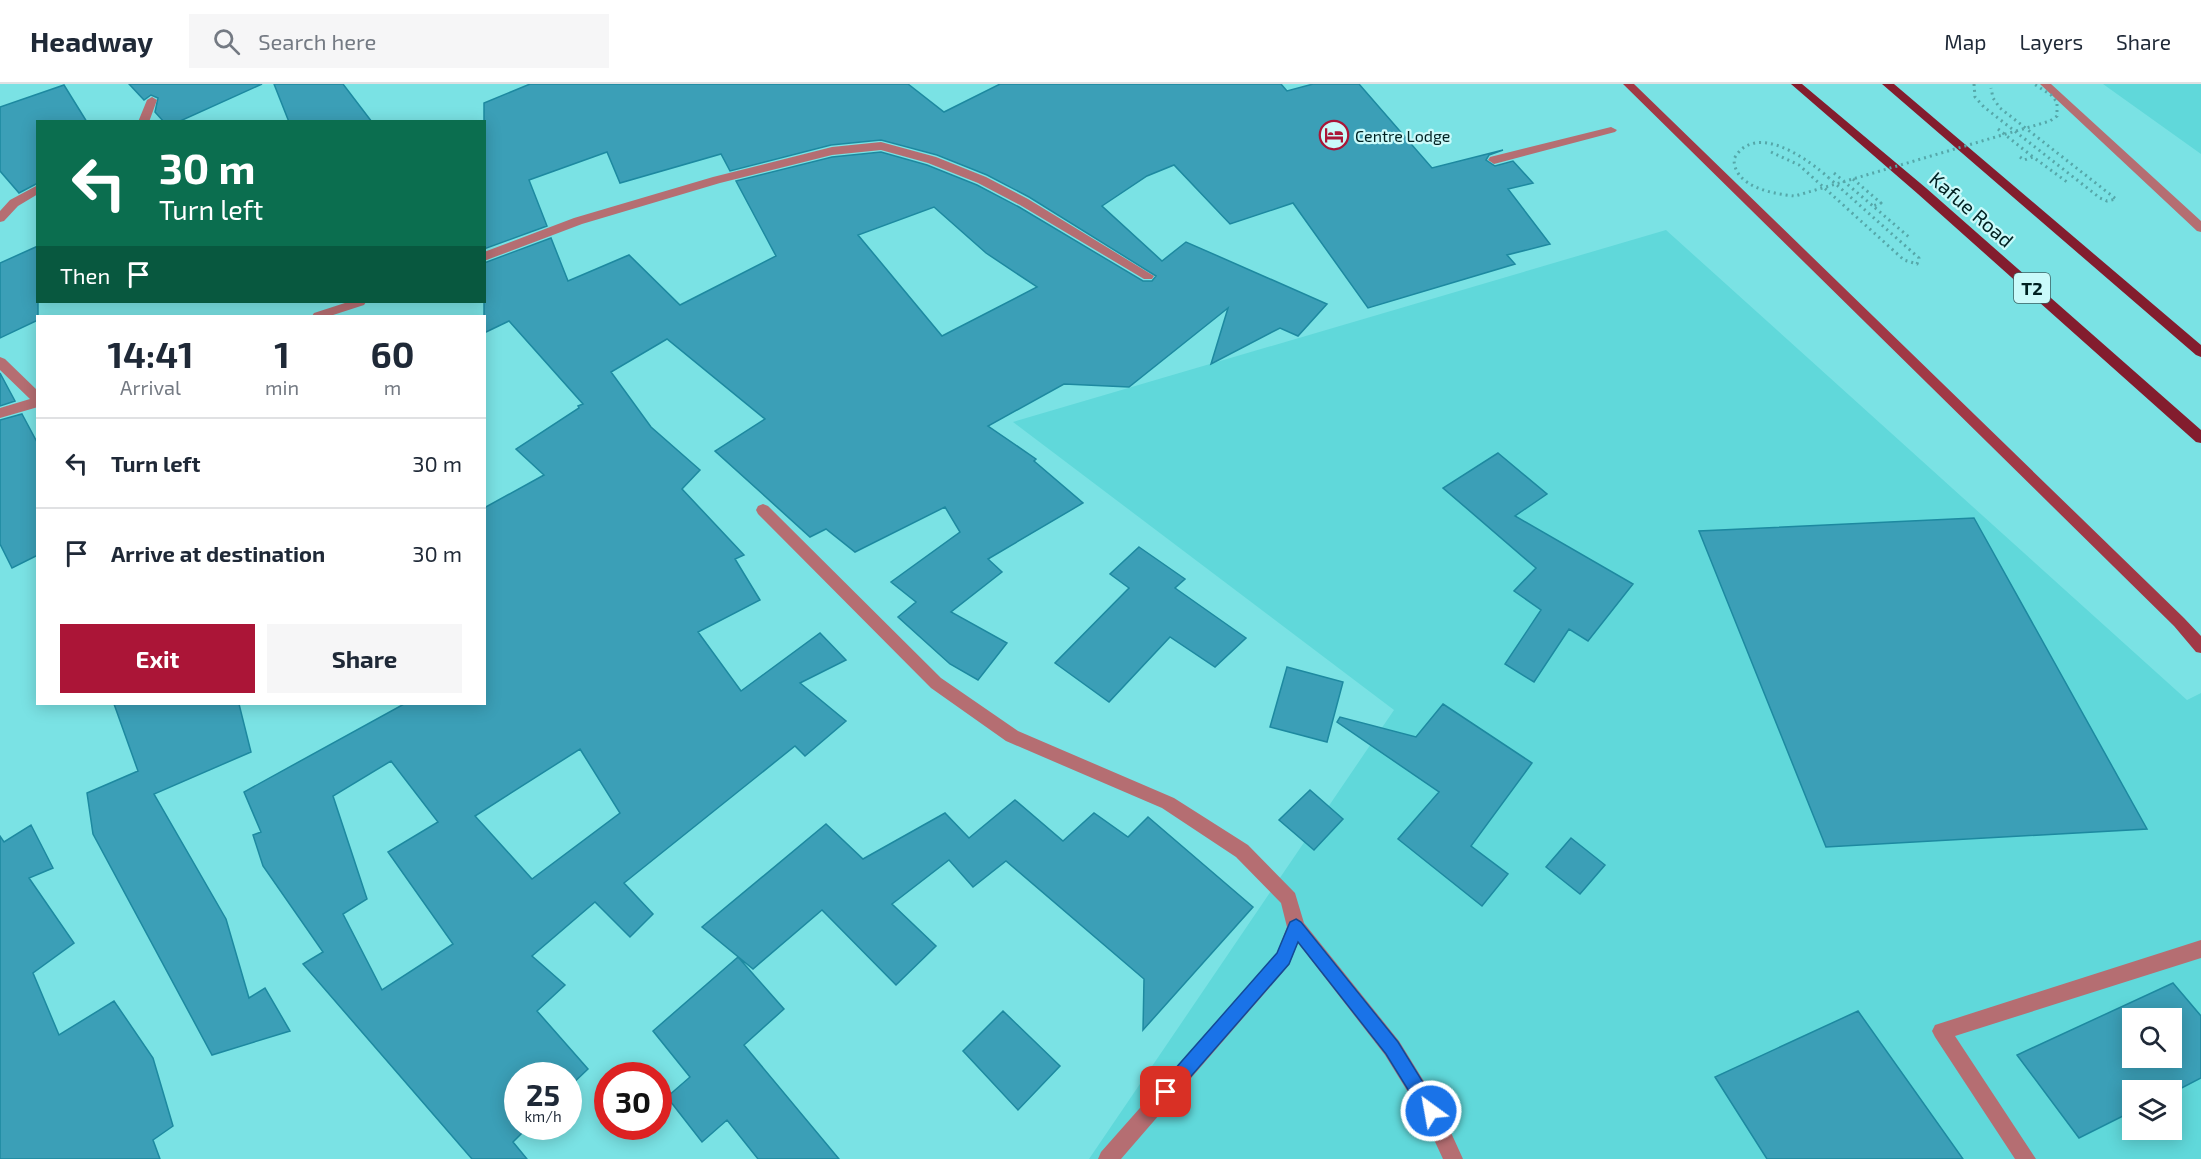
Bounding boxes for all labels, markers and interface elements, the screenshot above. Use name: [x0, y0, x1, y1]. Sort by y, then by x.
search box: [189, 14, 609, 68]
text: Headway: [30, 24, 153, 58]
icon: search: [210, 25, 243, 58]
text: Search here: [258, 28, 376, 54]
text: Map: [1944, 29, 1986, 54]
text: Layers: [2019, 29, 2083, 54]
text: Share: [2116, 29, 2171, 54]
hotel icon: Centre Lodge: [1318, 119, 1350, 151]
place label: Centre Lodge: [1355, 126, 1450, 145]
text: 30 m: [159, 142, 255, 192]
icon: left: [60, 144, 138, 222]
street label: Kafue Road: [1925, 166, 2019, 252]
text: Turn left: [159, 193, 263, 225]
icon: arrive: [122, 258, 155, 291]
text: Then: [60, 262, 110, 288]
road number: T2: [2014, 273, 2050, 303]
text: 14:41: [107, 332, 194, 375]
text: 1: [274, 332, 290, 375]
text: 60: [371, 332, 415, 375]
text: Arrival: [120, 375, 181, 399]
text: min: [265, 375, 299, 399]
text: m: [384, 375, 401, 399]
icon: left: [60, 447, 93, 480]
text: Turn left: [111, 450, 200, 476]
text: 30 m: [412, 450, 462, 476]
icon: arrive: [60, 537, 93, 570]
text: Arrive at destination: [111, 540, 325, 566]
text: 30 m: [412, 540, 462, 566]
button: Exit: [60, 624, 255, 693]
button: Share: [267, 624, 462, 693]
map controls: [2122, 1008, 2182, 1140]
button: search: [2122, 1008, 2182, 1068]
speed limit sign: 30: [594, 1062, 672, 1140]
pin: [1140, 1066, 1191, 1117]
icon: arrive: [1149, 1075, 1182, 1108]
text: 25: [526, 1076, 560, 1112]
position arrow: [1399, 1079, 1463, 1143]
button: layers: [2122, 1080, 2182, 1140]
text: km/h: [524, 1107, 562, 1125]

